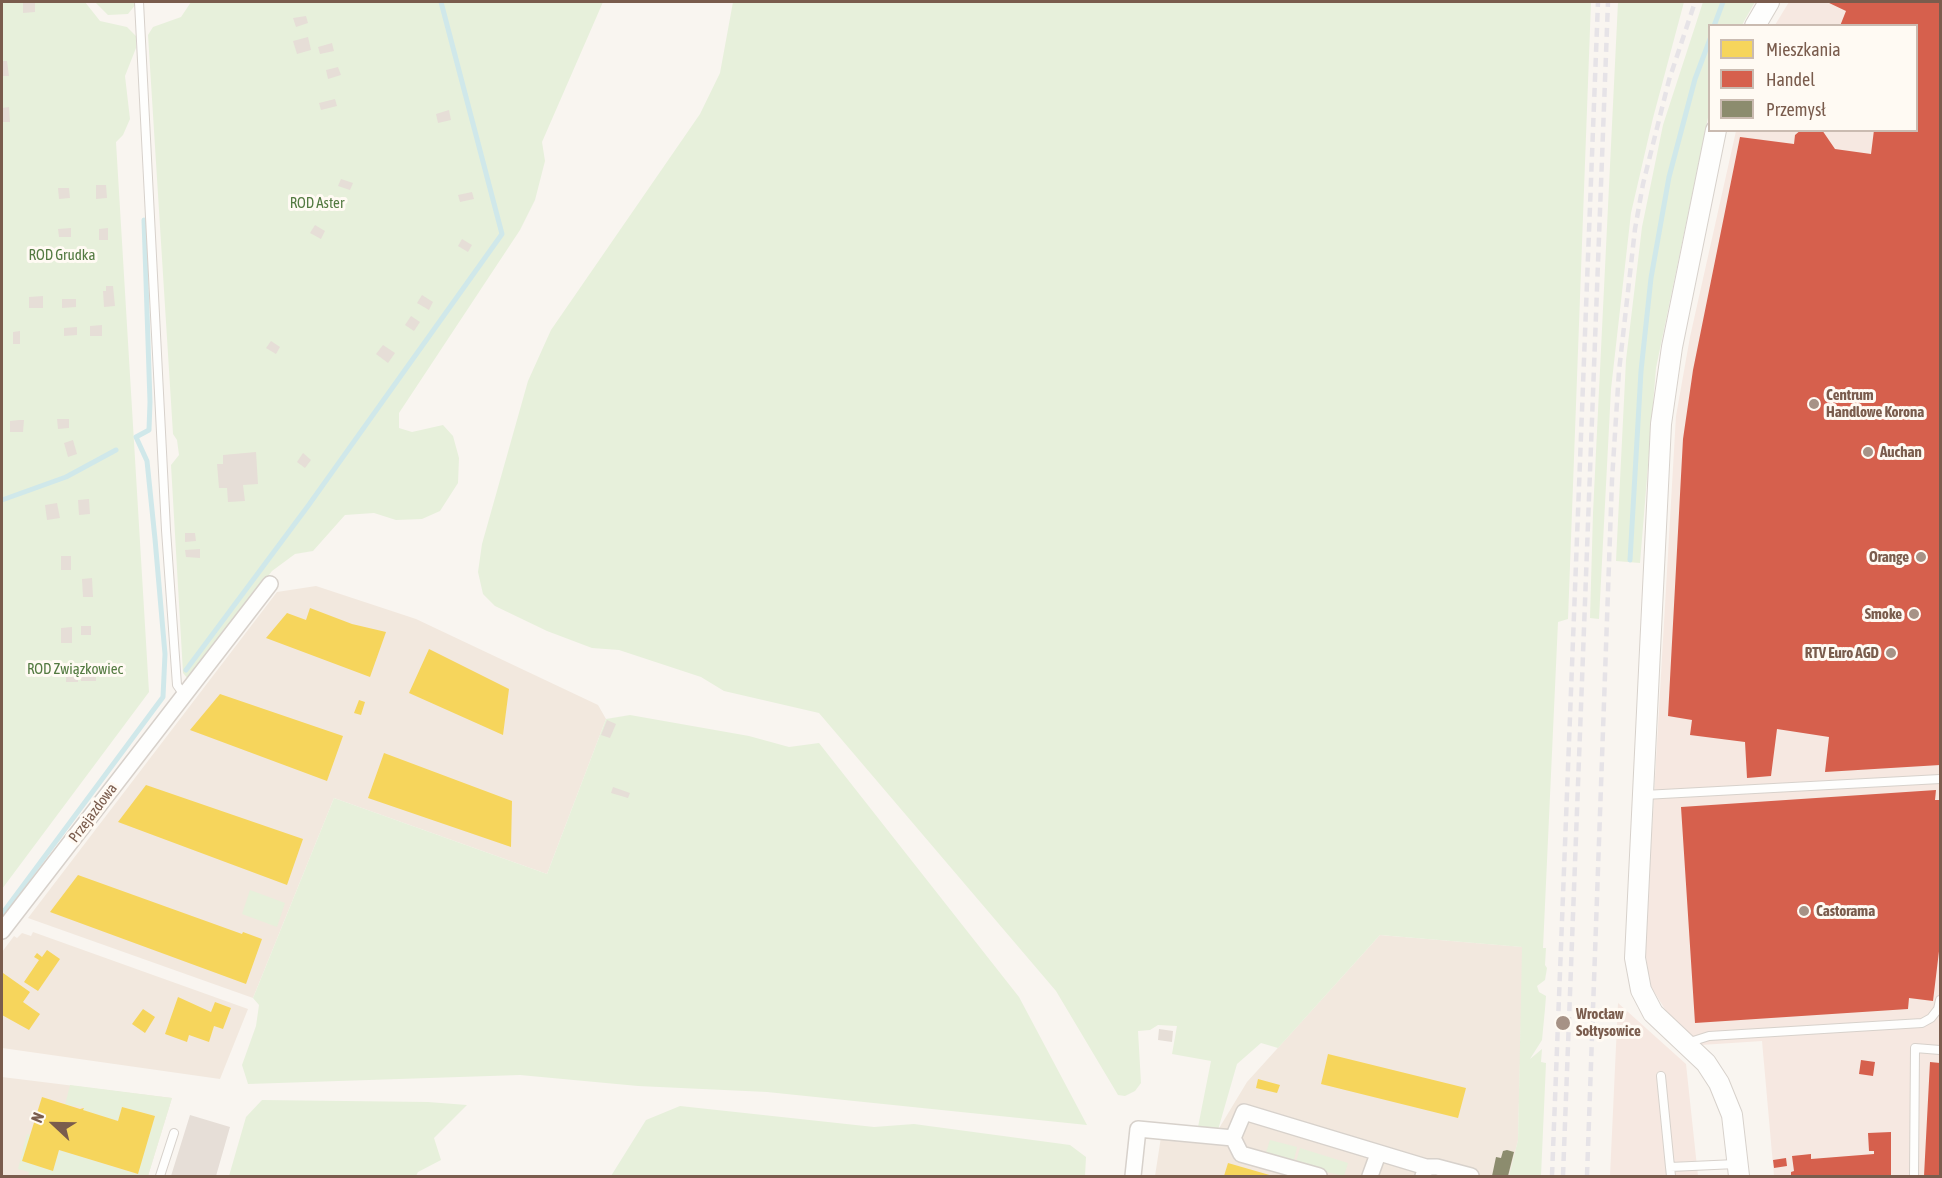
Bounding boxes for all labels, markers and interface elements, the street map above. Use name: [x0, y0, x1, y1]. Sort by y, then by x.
legend: [1708, 24, 1918, 132]
text: Mieszkania: [1766, 39, 1841, 60]
text: Handel: [1766, 69, 1815, 90]
text: Przemysł: [1766, 99, 1826, 120]
park label: ROD Aster: [290, 194, 344, 212]
park label: ROD Grudka: [29, 246, 95, 264]
place label: Centrum Handlowe Korona: [1826, 386, 1924, 421]
marker: Centrum Handlowe Korona: [1807, 397, 1821, 411]
place label: Auchan: [1880, 443, 1922, 461]
marker: Auchan: [1861, 445, 1875, 459]
place label: Orange: [1869, 548, 1909, 566]
marker: Orange: [1914, 550, 1928, 564]
place label: Smoke: [1865, 605, 1902, 623]
marker: Smoke: [1907, 607, 1921, 621]
place label: RTV Euro AGD: [1805, 644, 1879, 662]
marker: RTV Euro AGD: [1884, 646, 1898, 660]
park label: ROD Związkowiec: [27, 660, 123, 678]
street label: Przejazdowa: [65, 780, 121, 846]
place label: Castorama: [1816, 902, 1875, 920]
marker: Castorama: [1797, 904, 1811, 918]
place label: Wrocław Sołtysowice: [1576, 1005, 1641, 1040]
marker: Wrocław Sołtysowice: [1554, 1014, 1572, 1032]
north arrow: [24, 1094, 84, 1154]
text: N: [27, 1110, 47, 1125]

